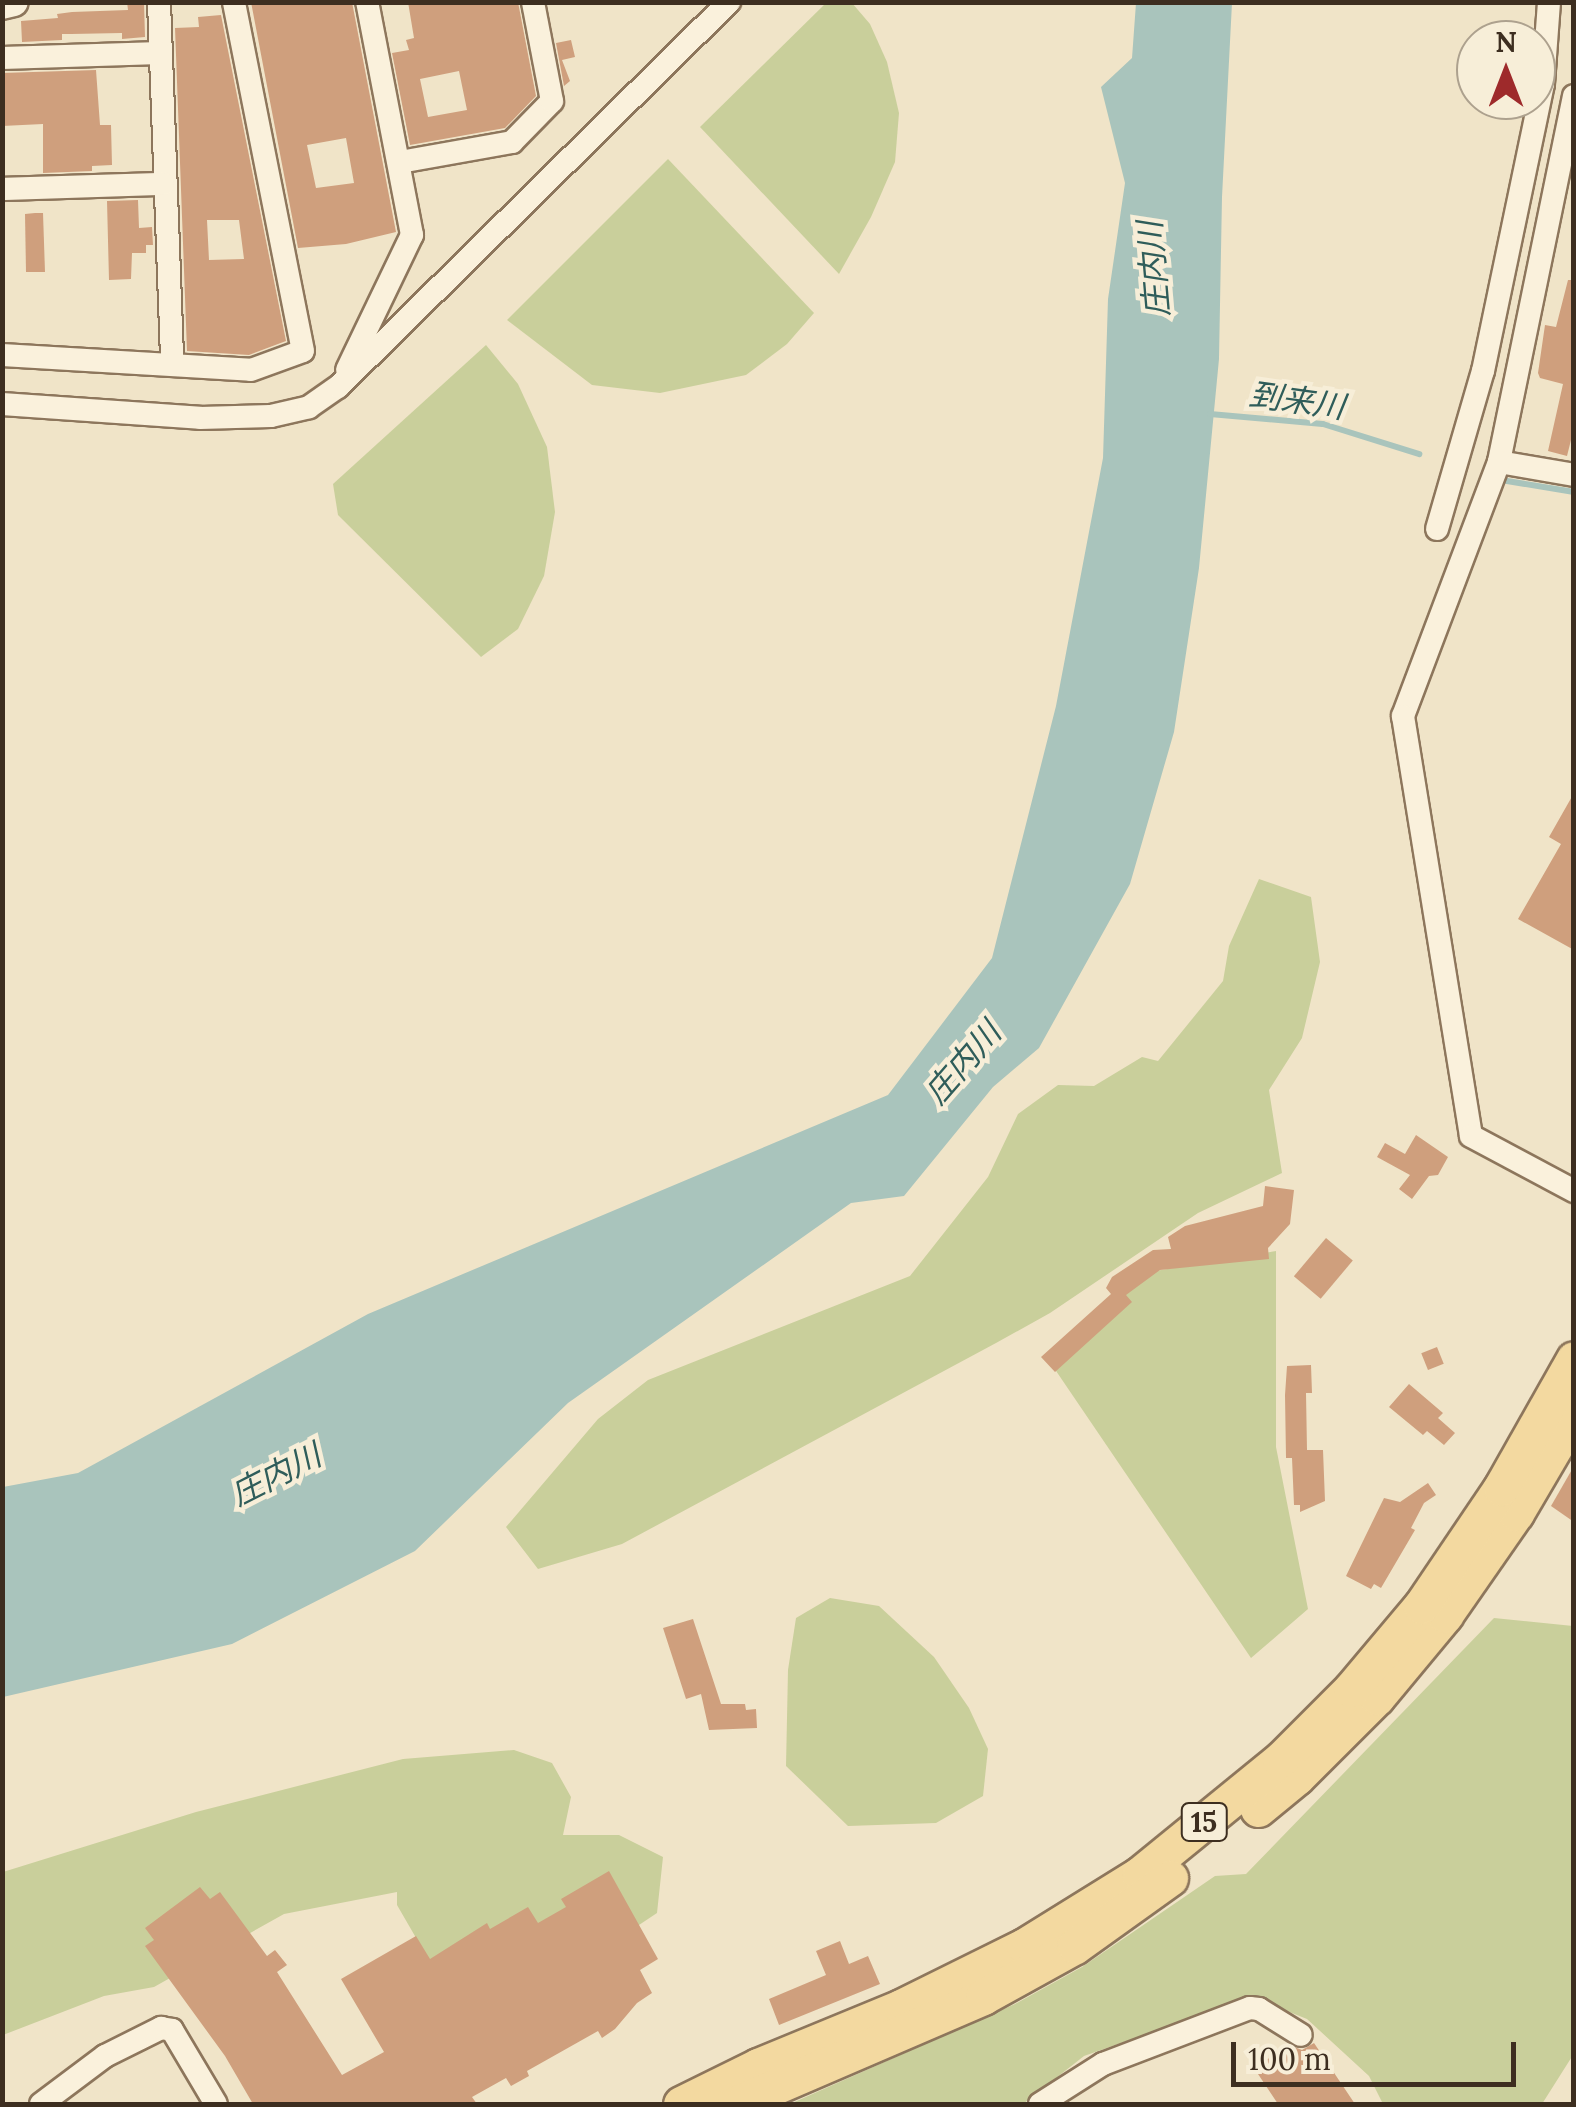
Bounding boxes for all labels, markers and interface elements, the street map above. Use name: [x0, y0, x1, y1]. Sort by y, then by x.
north arrow: [1456, 20, 1556, 120]
text: N: [1495, 24, 1517, 60]
water label: 庄内川: [1131, 220, 1177, 318]
water label: 到来川: [1247, 375, 1347, 427]
water label: 庄内川: [917, 1014, 1009, 1112]
water label: 庄内川: [225, 1436, 327, 1514]
road number: 15: [1179, 1799, 1229, 1845]
scale bar: [1236, 2022, 1521, 2084]
text: 100 m: [1248, 2040, 1331, 2078]

